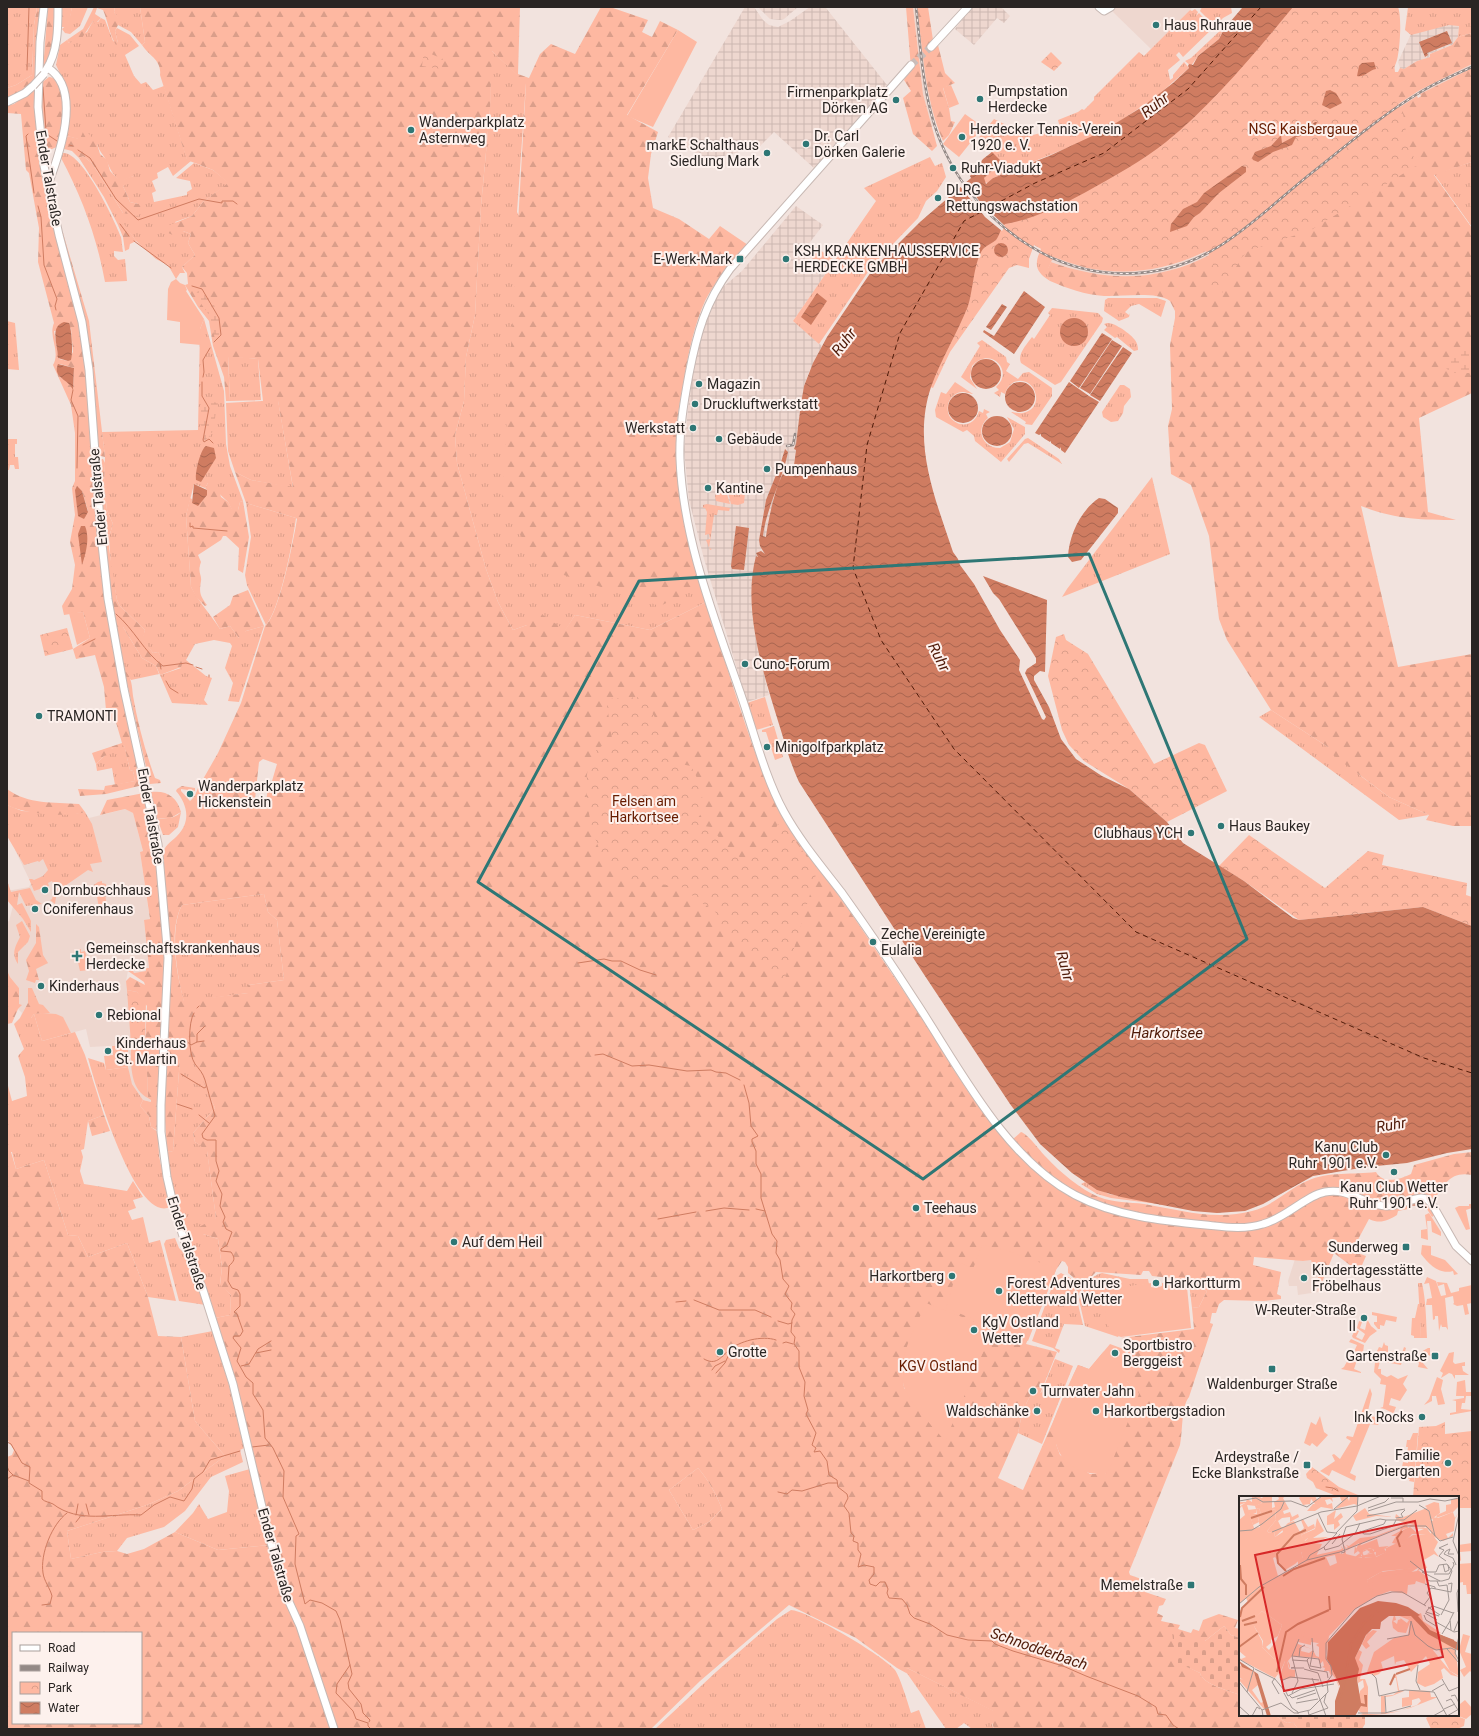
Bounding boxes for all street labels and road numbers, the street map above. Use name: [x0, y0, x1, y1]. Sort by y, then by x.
street label: Ender Talstraße: [33, 129, 65, 227]
street label: Ender Talstraße: [86, 448, 110, 546]
street label: Ender Talstraße: [135, 767, 167, 865]
street label: Ender Talstraße: [164, 1194, 210, 1292]
street label: Ender Talstraße: [255, 1506, 297, 1604]

